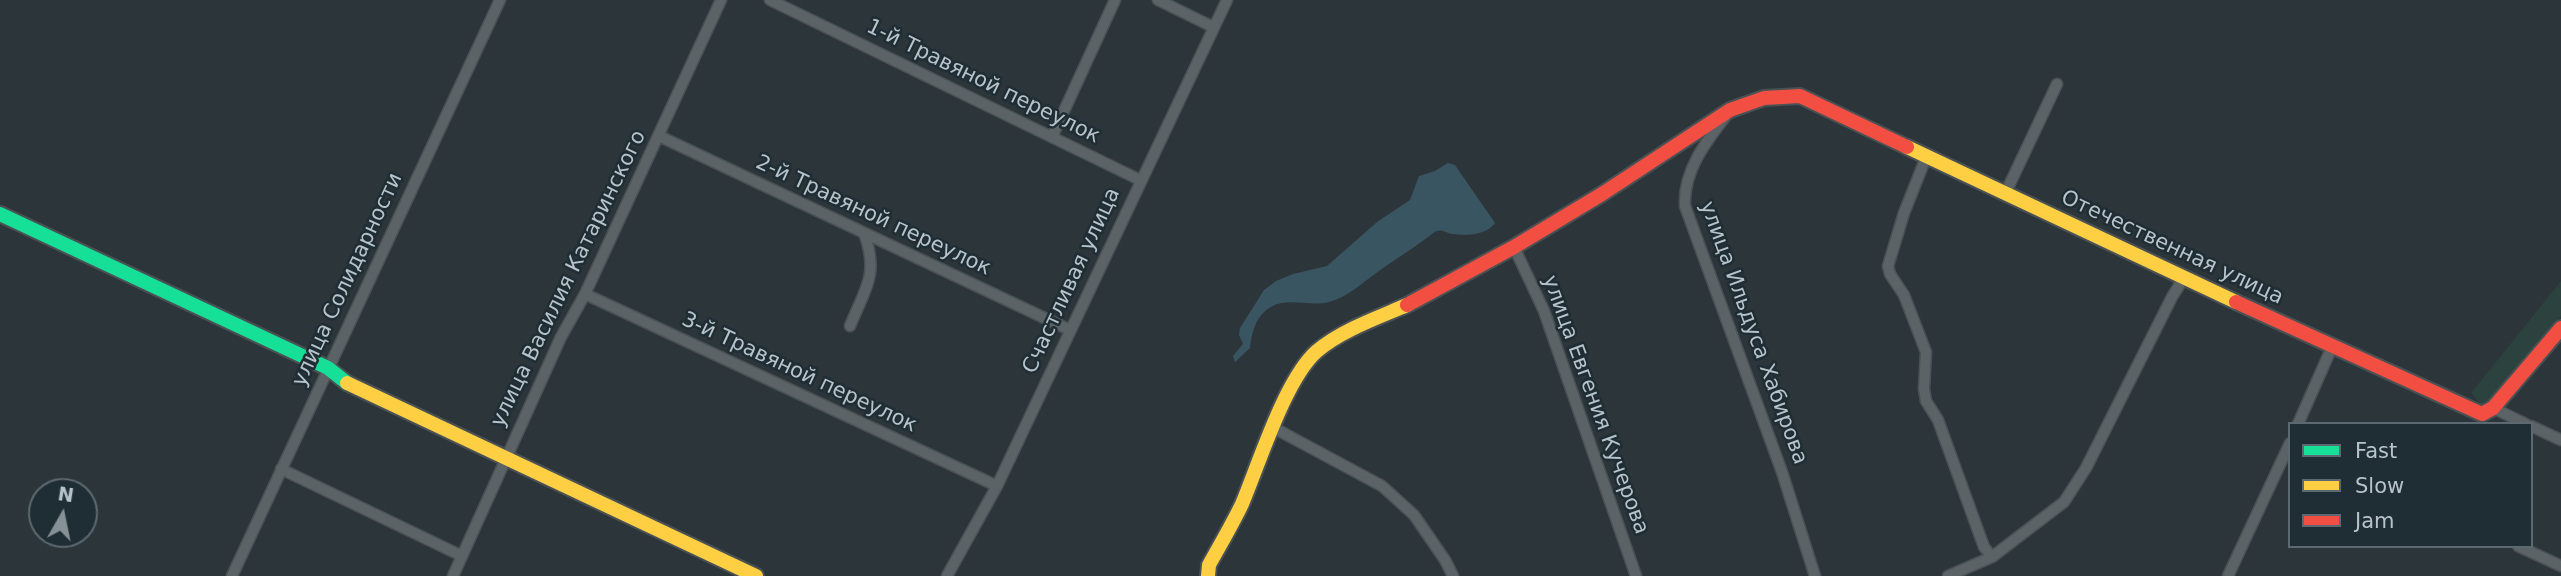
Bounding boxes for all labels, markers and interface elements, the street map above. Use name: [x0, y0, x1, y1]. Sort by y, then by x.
street label: 1-й Травяной переулок: [862, 14, 1104, 150]
street label: улица Василия Катаринского: [486, 127, 652, 431]
street label: 2-й Травяной переулок: [751, 150, 995, 282]
street label: улица Солидарности: [287, 169, 409, 391]
street label: Счастливая улица: [1018, 184, 1126, 378]
street label: Отечественная улица: [2057, 185, 2287, 311]
street label: улица Ильдуса Хабирова: [1694, 198, 1812, 468]
street label: улица Евгения Кучерова: [1536, 272, 1654, 538]
street label: 3-й Травяной переулок: [677, 307, 921, 439]
legend: [2288, 422, 2533, 548]
text: Fast: [2355, 439, 2397, 463]
text: Slow: [2355, 474, 2404, 498]
north arrow: [28, 478, 98, 548]
text: N: [56, 482, 76, 506]
text: Jam: [2355, 509, 2395, 533]

